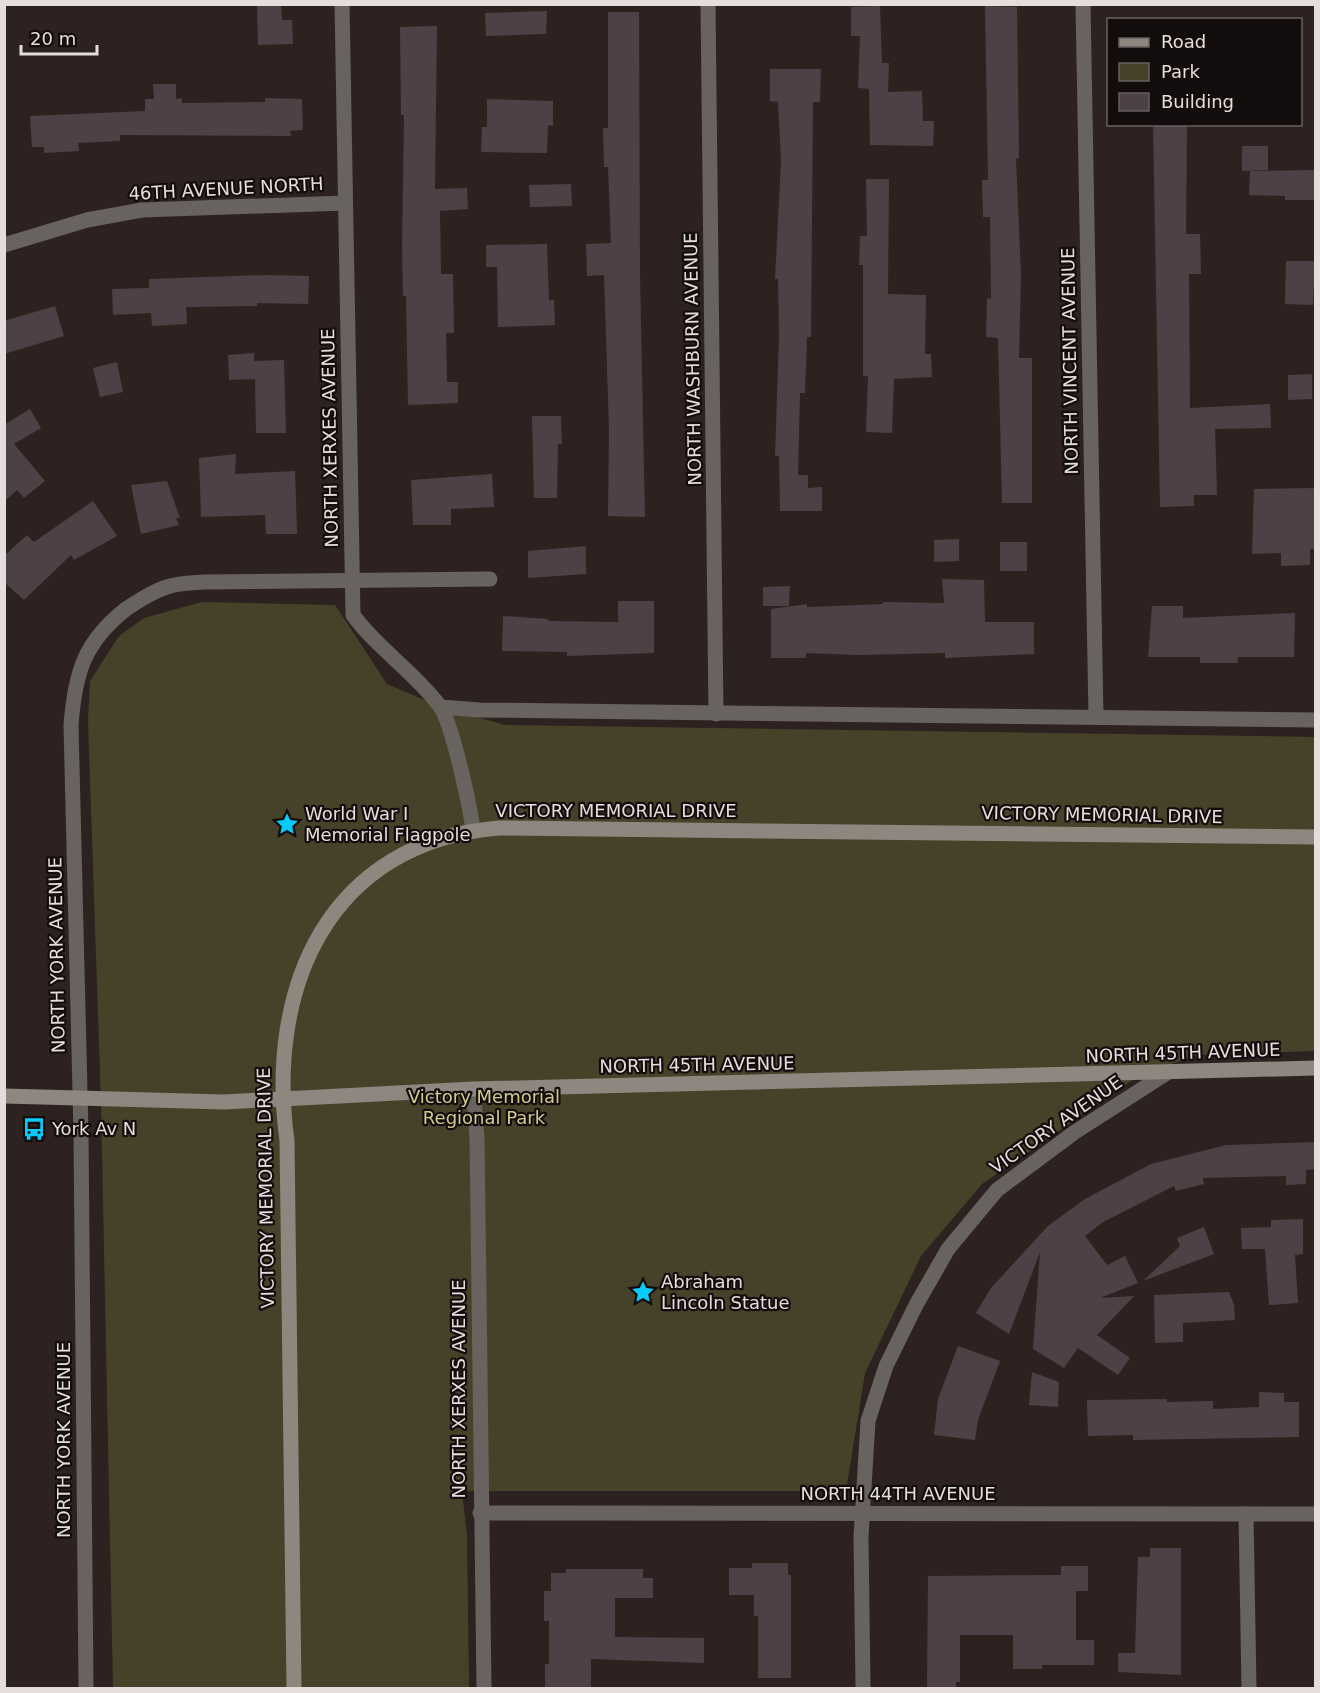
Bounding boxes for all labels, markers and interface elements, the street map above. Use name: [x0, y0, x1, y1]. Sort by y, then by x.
scale bar: [21, 18, 98, 56]
legend: [1107, 18, 1302, 126]
text: 20 m: [30, 28, 76, 49]
text: Road: [1161, 31, 1206, 52]
text: Park: [1161, 61, 1200, 82]
text: Building: [1161, 91, 1234, 112]
street label: 46TH AVENUE NORTH: [128, 173, 324, 204]
street label: NORTH WASHBURN AVENUE: [680, 232, 705, 486]
street label: NORTH VINCENT AVENUE: [1057, 247, 1082, 475]
street label: NORTH XERXES AVENUE: [317, 328, 342, 548]
street label: VICTORY MEMORIAL DRIVE: [495, 800, 737, 821]
street label: VICTORY MEMORIAL DRIVE: [981, 802, 1223, 827]
place label: World War Ⅰ Memorial Flagpole: [305, 803, 471, 845]
place icon: World War Ⅰ Memorial Flagpole: [274, 811, 300, 837]
street label: NORTH YORK AVENUE: [44, 857, 69, 1053]
street label: NORTH 45TH AVENUE: [1085, 1039, 1281, 1066]
street label: NORTH 45TH AVENUE: [599, 1052, 795, 1077]
street label: VICTORY MEMORIAL DRIVE: [253, 1067, 278, 1309]
street label: VICTORY AVENUE: [986, 1071, 1126, 1178]
park label: Victory Memorial Regional Park: [408, 1086, 560, 1128]
bus stop icon: York Av N: [21, 1116, 47, 1142]
place label: York Av N: [51, 1118, 136, 1139]
place label: Abraham Lincoln Statue: [661, 1271, 790, 1313]
street label: NORTH XERXES AVENUE: [448, 1279, 469, 1499]
place icon: Abraham Lincoln Statue: [630, 1279, 656, 1305]
street label: NORTH YORK AVENUE: [53, 1342, 74, 1538]
street label: NORTH 44TH AVENUE: [800, 1483, 996, 1504]

